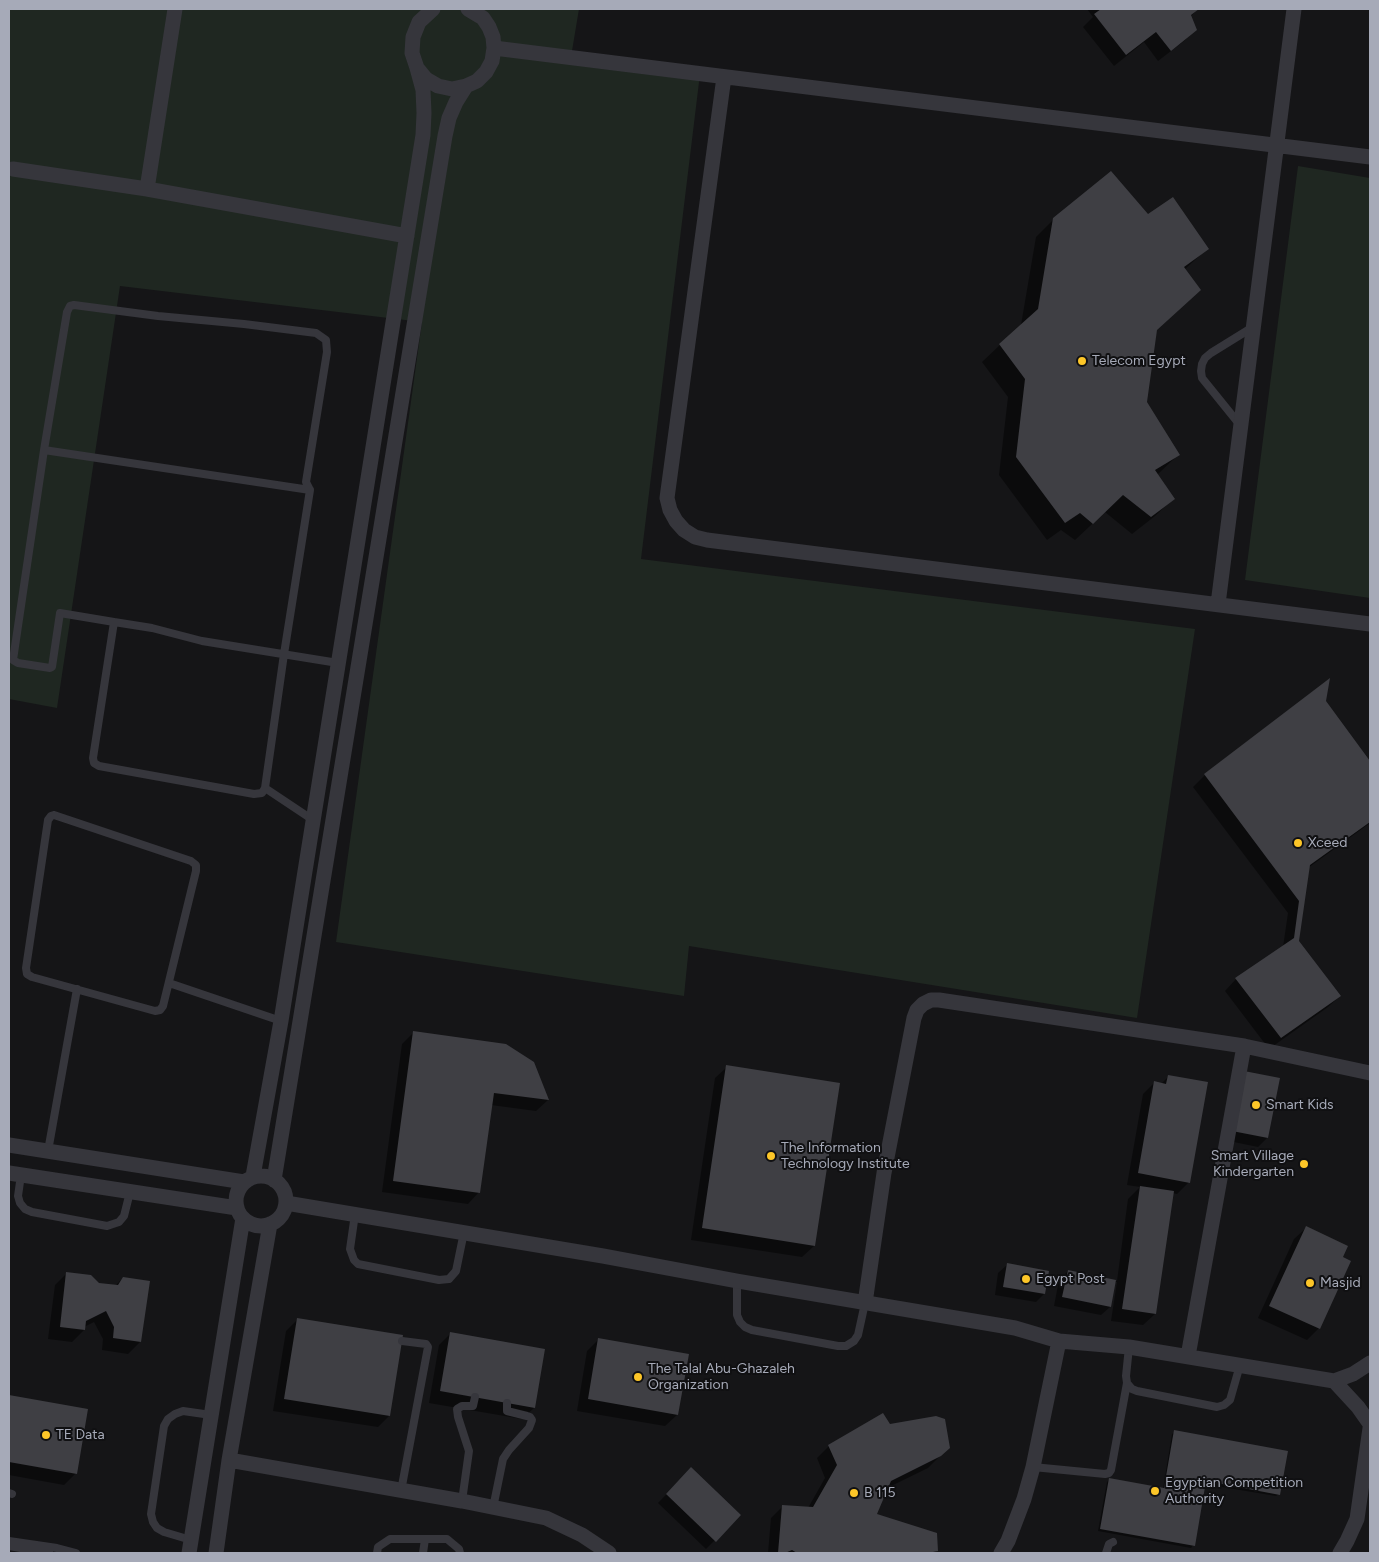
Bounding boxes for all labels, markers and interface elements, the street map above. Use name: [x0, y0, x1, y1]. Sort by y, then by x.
place label: Telecom Egypt: [1092, 353, 1186, 369]
marker: Telecom Egypt: [1076, 355, 1088, 367]
place label: Xceed: [1308, 835, 1347, 851]
marker: Xceed: [1292, 837, 1304, 849]
place label: Smart Kids: [1266, 1097, 1334, 1113]
marker: Smart Kids: [1250, 1099, 1262, 1111]
place label: The Information Technology Institute: [781, 1140, 910, 1172]
place label: Smart Village Kindergarten: [1211, 1148, 1294, 1180]
marker: The Information Technology Institute: [765, 1150, 777, 1162]
marker: Smart Village Kindergarten: [1298, 1158, 1310, 1170]
place label: Egypt Post: [1036, 1271, 1105, 1287]
marker: Egypt Post: [1020, 1273, 1032, 1285]
place label: Masjid: [1320, 1275, 1361, 1291]
marker: Masjid: [1304, 1277, 1316, 1289]
place label: The Talal Abu-Ghazaleh Organization: [648, 1361, 795, 1394]
marker: The Talal Abu-Ghazaleh Organization: [632, 1371, 644, 1383]
place label: TE Data: [56, 1427, 105, 1443]
marker: TE Data: [40, 1429, 52, 1441]
place label: Egyptian Competition Authority: [1165, 1475, 1303, 1508]
place label: B 115: [864, 1485, 896, 1501]
marker: Egyptian Competition Authority: [1149, 1485, 1161, 1497]
marker: B 115: [848, 1487, 860, 1499]

